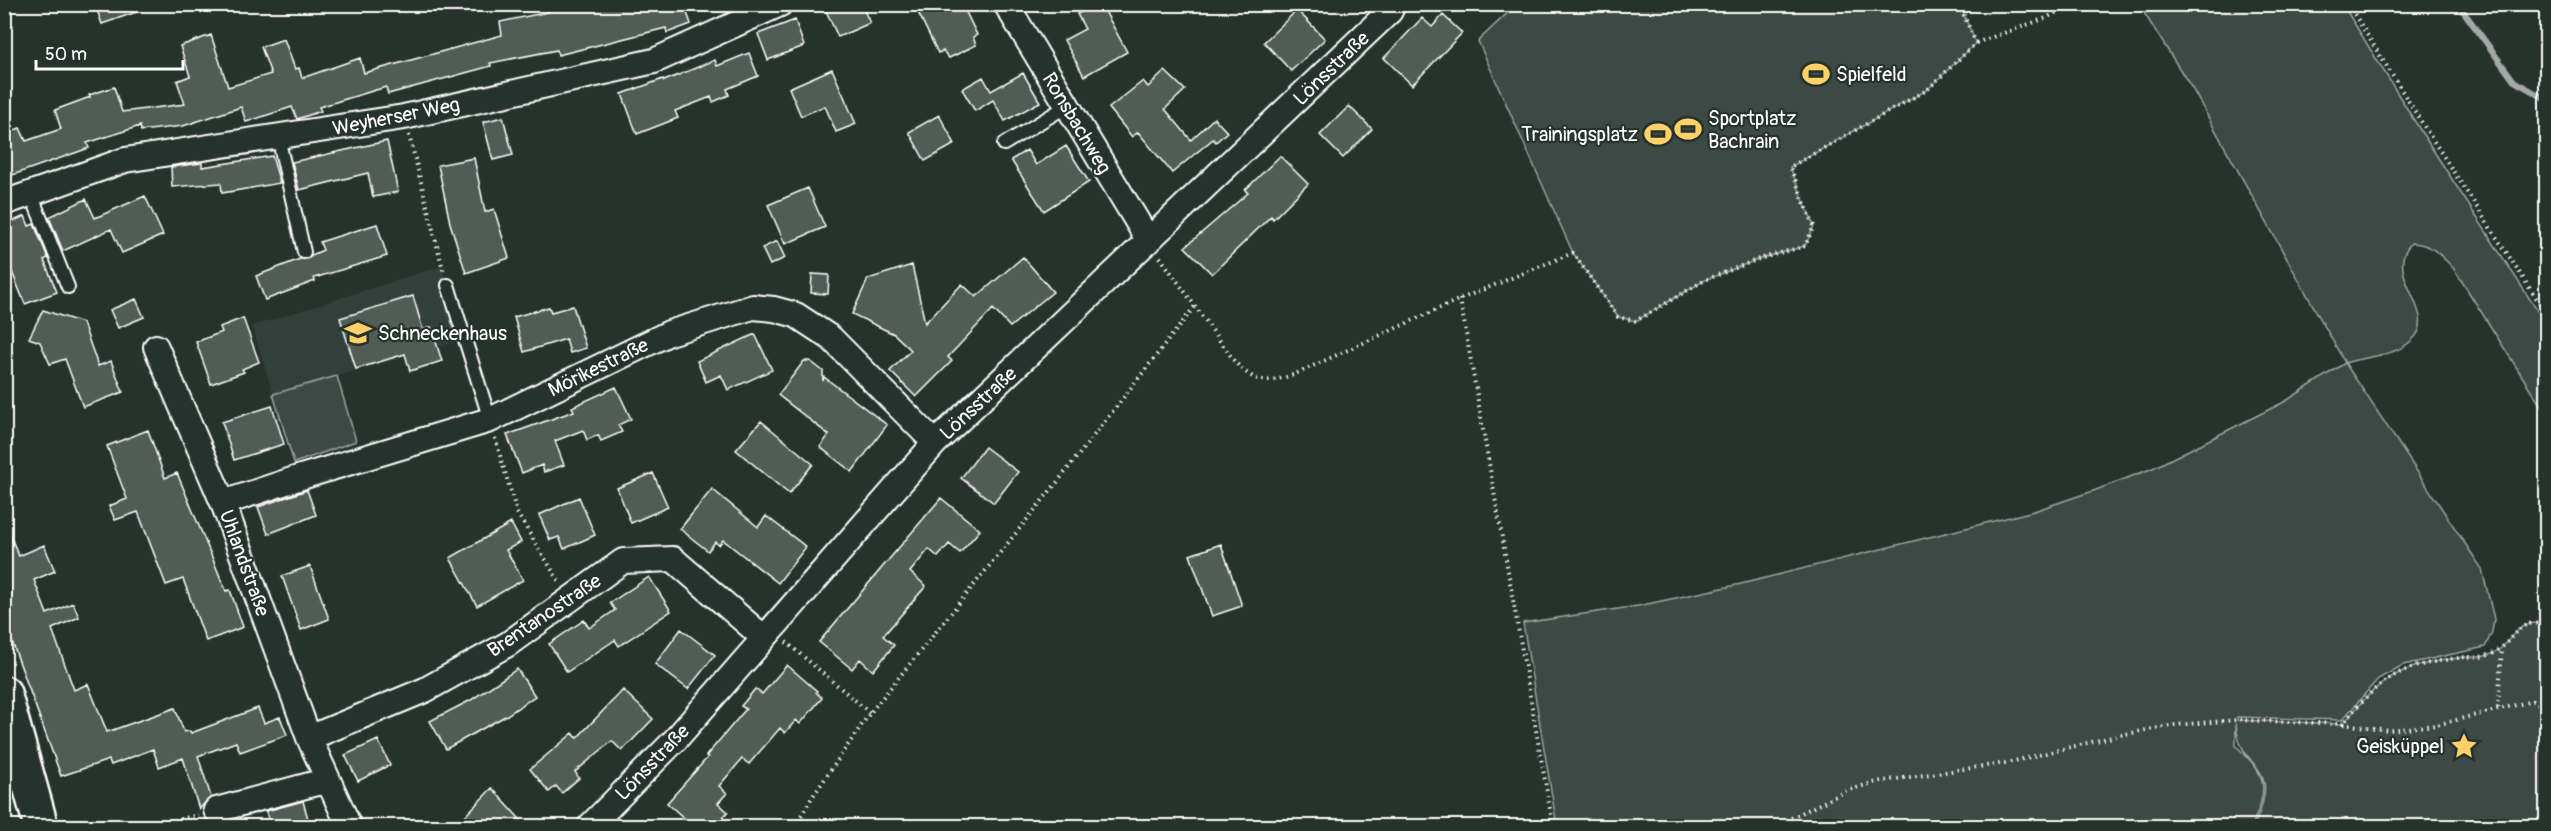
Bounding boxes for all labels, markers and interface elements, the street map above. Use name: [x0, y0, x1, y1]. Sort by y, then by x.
street label: Lönsstraße: [1288, 26, 1375, 111]
scale bar: [36, 33, 183, 71]
text: 50 m: [45, 43, 87, 66]
sports icon: Spielfeld: [1801, 59, 1831, 89]
place label: Spielfeld: [1836, 62, 1907, 87]
street label: Ronsbachweg: [1036, 68, 1117, 179]
street label: Weyherser Weg: [330, 92, 462, 141]
place label: Sportplatz Bachrain: [1708, 106, 1796, 154]
sports icon: Sportplatz Bachrain: [1673, 114, 1703, 144]
sports icon: Trainingsplatz: [1643, 119, 1673, 149]
place label: Trainingsplatz: [1521, 122, 1638, 147]
school or university icon: Schneckenhaus: [343, 318, 373, 348]
place label: Schneckenhaus: [378, 321, 507, 346]
street label: Mörikestraße: [544, 332, 653, 402]
street label: Lönsstraße: [935, 361, 1022, 445]
street label: Uhlandstraße: [214, 507, 275, 620]
street label: Brentanostraße: [483, 568, 606, 663]
street label: Lönsstraße: [610, 719, 695, 806]
place icon: Geisküppel: [2449, 731, 2479, 761]
place label: Geisküppel: [2356, 734, 2444, 759]

